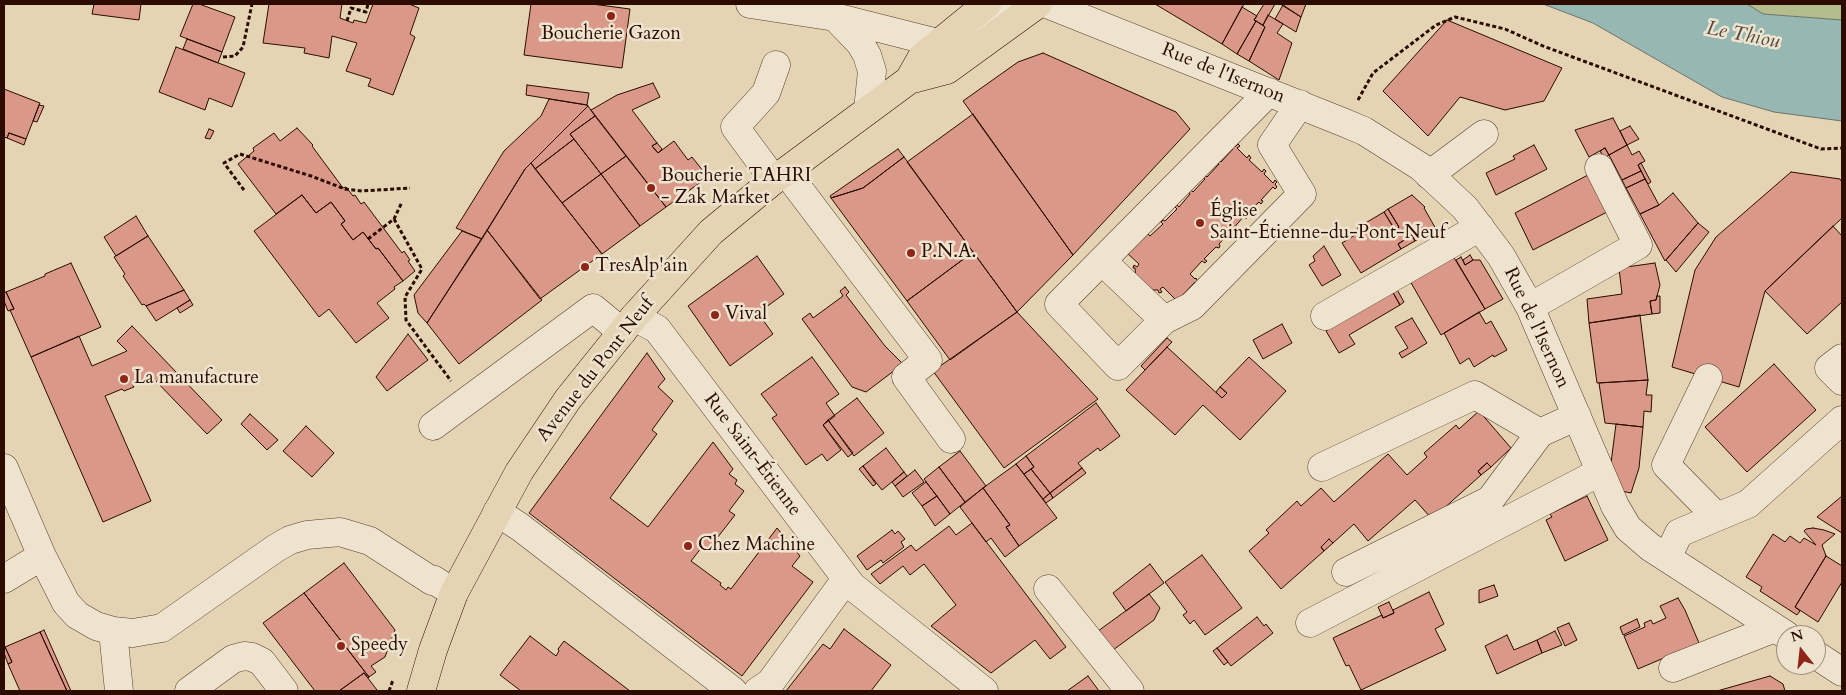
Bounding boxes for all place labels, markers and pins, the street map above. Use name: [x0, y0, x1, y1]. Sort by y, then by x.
marker: Boucherie Gazon: [605, 10, 617, 22]
place label: Boucherie Gazon: [541, 24, 681, 46]
place label: Boucherie TAHRI - Zak Market: [661, 166, 811, 210]
marker: Boucherie TAHRI - Zak Market: [645, 182, 657, 194]
place label: Église Saint-Étienne-du-Pont-Neuf: [1210, 201, 1446, 245]
marker: Église Saint-Étienne-du-Pont-Neuf: [1194, 217, 1206, 229]
place label: P.N.A.: [921, 242, 976, 264]
marker: P.N.A.: [905, 247, 917, 259]
place label: TresAlp'ain: [595, 256, 688, 278]
marker: TresAlp'ain: [579, 261, 591, 273]
place label: Vival: [725, 304, 767, 326]
marker: Vival: [709, 309, 721, 321]
place label: La manufacture: [134, 368, 259, 390]
marker: La manufacture: [118, 373, 130, 385]
place label: Chez Machine: [698, 535, 815, 557]
marker: Chez Machine: [682, 540, 694, 552]
place label: Speedy: [351, 635, 408, 657]
marker: Speedy: [335, 640, 347, 652]

